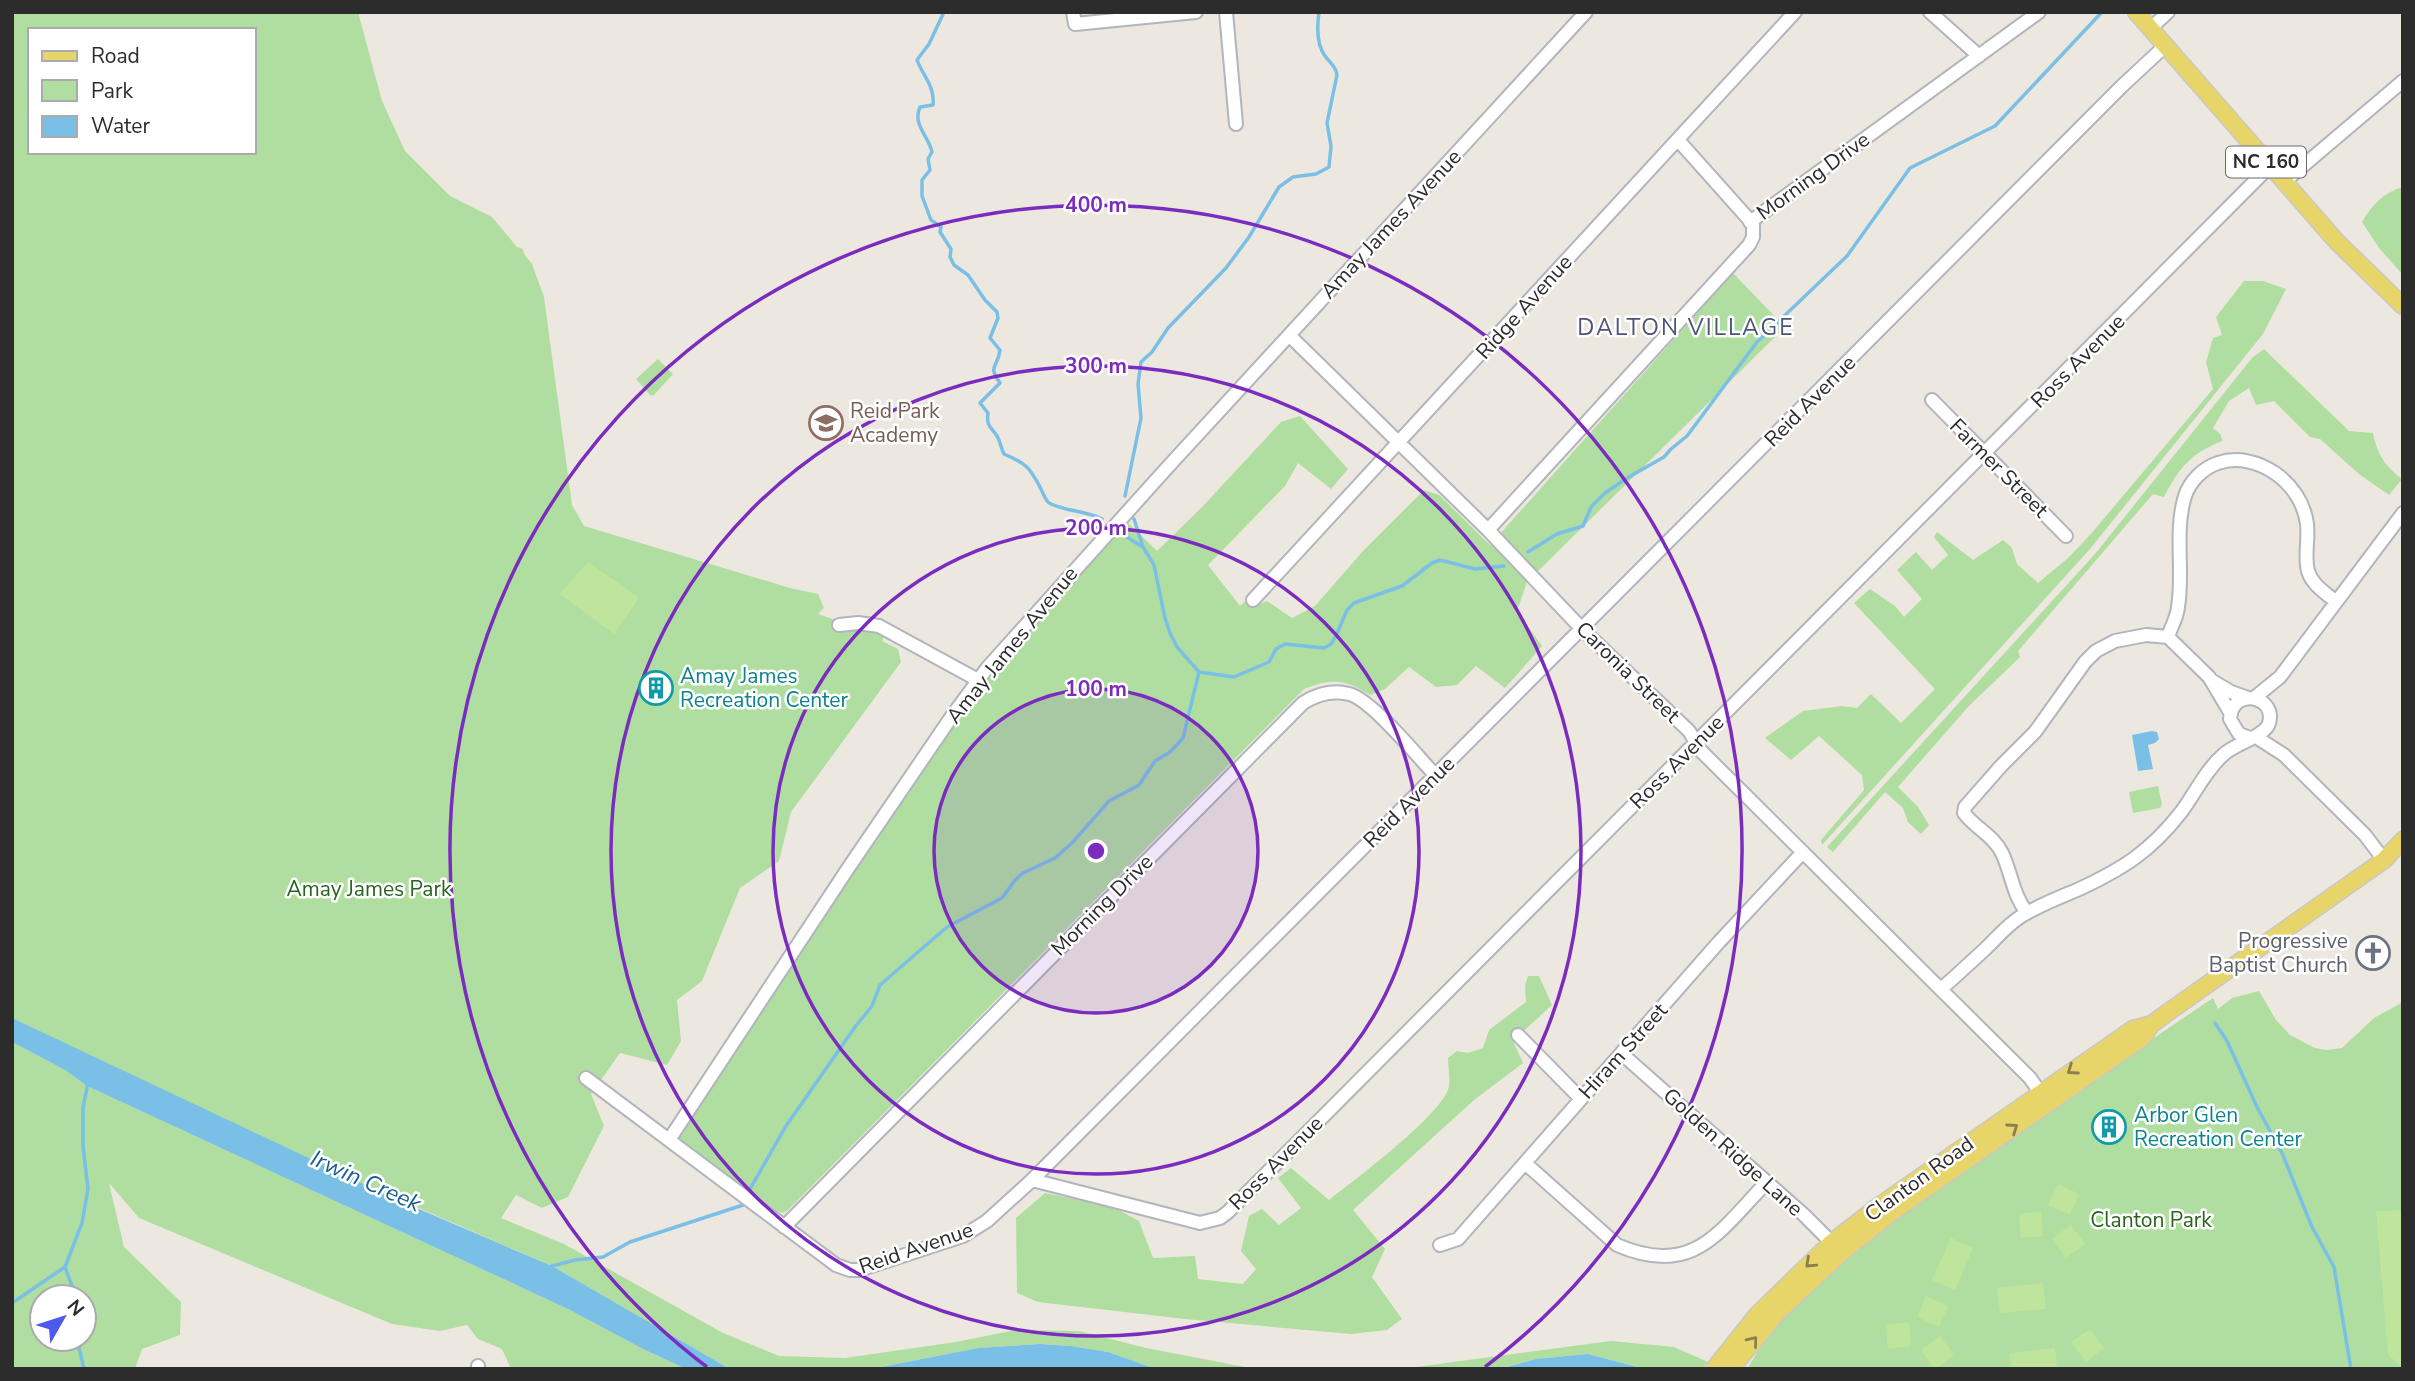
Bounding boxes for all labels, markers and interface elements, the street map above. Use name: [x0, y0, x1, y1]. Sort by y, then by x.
legend: [28, 28, 256, 154]
text: Road: [91, 42, 140, 70]
text: Park: [91, 77, 133, 105]
text: Water: [91, 112, 150, 140]
street label: Morning Drive: [1751, 125, 1875, 227]
street label: Amay James Avenue: [1314, 143, 1468, 305]
road number: NC 160: [2226, 146, 2306, 178]
text: 400 m: [1065, 191, 1127, 219]
street label: Ridge Avenue: [1470, 249, 1578, 365]
street label: Ross Avenue: [2025, 308, 2131, 414]
district label: DALTON VILLAGE: [1577, 312, 1795, 343]
street label: Reid Avenue: [1758, 349, 1862, 453]
text: 300 m: [1065, 352, 1127, 380]
place label: Reid Park Academy: [850, 397, 940, 449]
school or university icon: Reid Park Academy: [807, 404, 845, 442]
street label: Farmer Street: [1943, 412, 2055, 524]
text: 200 m: [1065, 514, 1127, 542]
street label: Amay James Avenue: [940, 561, 1084, 729]
street label: Caronia Street: [1570, 615, 1687, 729]
place label: Amay James Recreation Center: [680, 662, 849, 714]
building icon: Amay James Recreation Center: [637, 669, 675, 707]
text: 100 m: [1065, 675, 1127, 703]
street label: Ross Avenue: [1624, 709, 1730, 815]
street label: Reid Avenue: [1357, 750, 1461, 854]
centre of rings: [1084, 839, 1108, 863]
street label: Morning Drive: [1045, 848, 1159, 962]
park label: Amay James Park: [286, 875, 452, 903]
place label: Progressive Baptist Church: [2209, 927, 2348, 979]
church icon: Progressive Baptist Church: [2354, 934, 2392, 972]
street label: Hiram Street: [1572, 997, 1674, 1105]
one-way arrow: [2067, 1062, 2080, 1074]
street label: Golden Ridge Lane: [1657, 1082, 1809, 1222]
place label: Arbor Glen Recreation Center: [2134, 1101, 2303, 1153]
building icon: Arbor Glen Recreation Center: [2090, 1108, 2128, 1146]
street label: Ross Avenue: [1223, 1110, 1329, 1216]
one-way arrow: [2005, 1124, 2018, 1136]
street label: Clanton Road: [1859, 1130, 1979, 1228]
water label: Irwin Creek: [306, 1143, 427, 1219]
park label: Clanton Park: [2090, 1206, 2212, 1234]
street label: Reid Avenue: [855, 1215, 977, 1281]
one-way arrow: [1805, 1254, 1818, 1267]
north arrow: [28, 1283, 98, 1353]
text: N: [61, 1294, 90, 1322]
one-way arrow: [1745, 1336, 1757, 1349]

